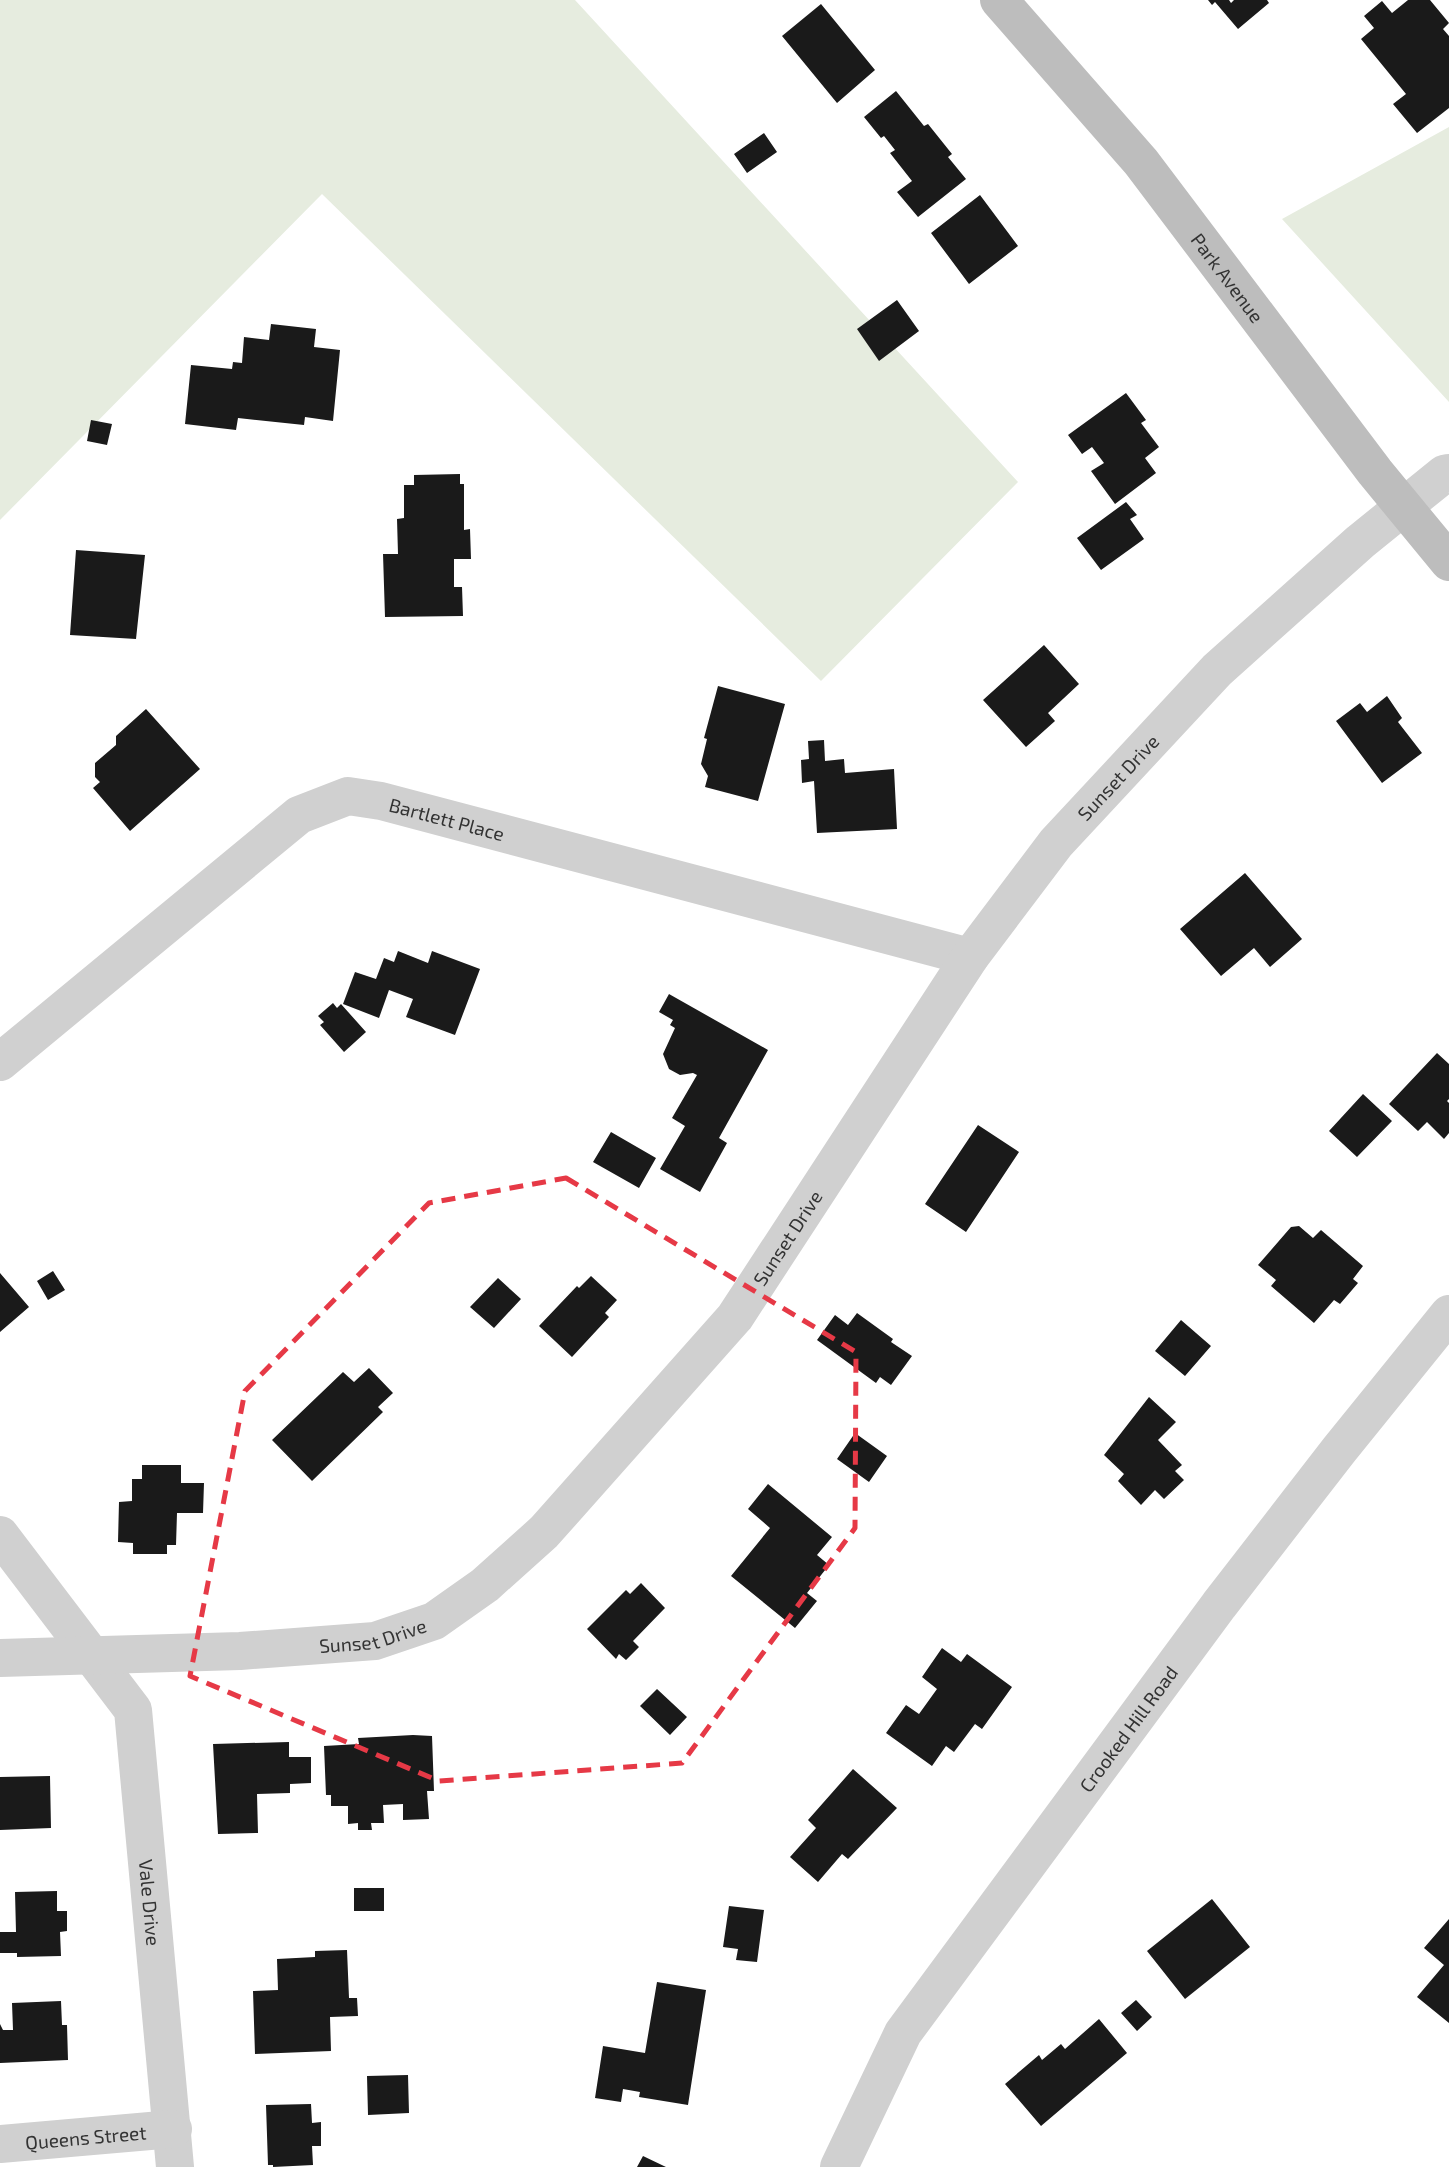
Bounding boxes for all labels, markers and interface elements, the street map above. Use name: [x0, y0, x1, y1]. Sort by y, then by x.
street label: Park Avenue: [1187, 228, 1269, 327]
street label: Sunset Drive: [1072, 729, 1163, 825]
street label: Bartlett Place: [387, 792, 507, 845]
street label: Sunset Drive: [747, 1186, 826, 1289]
street label: Sunset Drive: [318, 1613, 429, 1657]
street label: Crooked Hill Road: [1074, 1661, 1182, 1796]
street label: Vale Drive: [135, 1858, 166, 1947]
street label: Queens Street: [24, 2120, 147, 2153]

